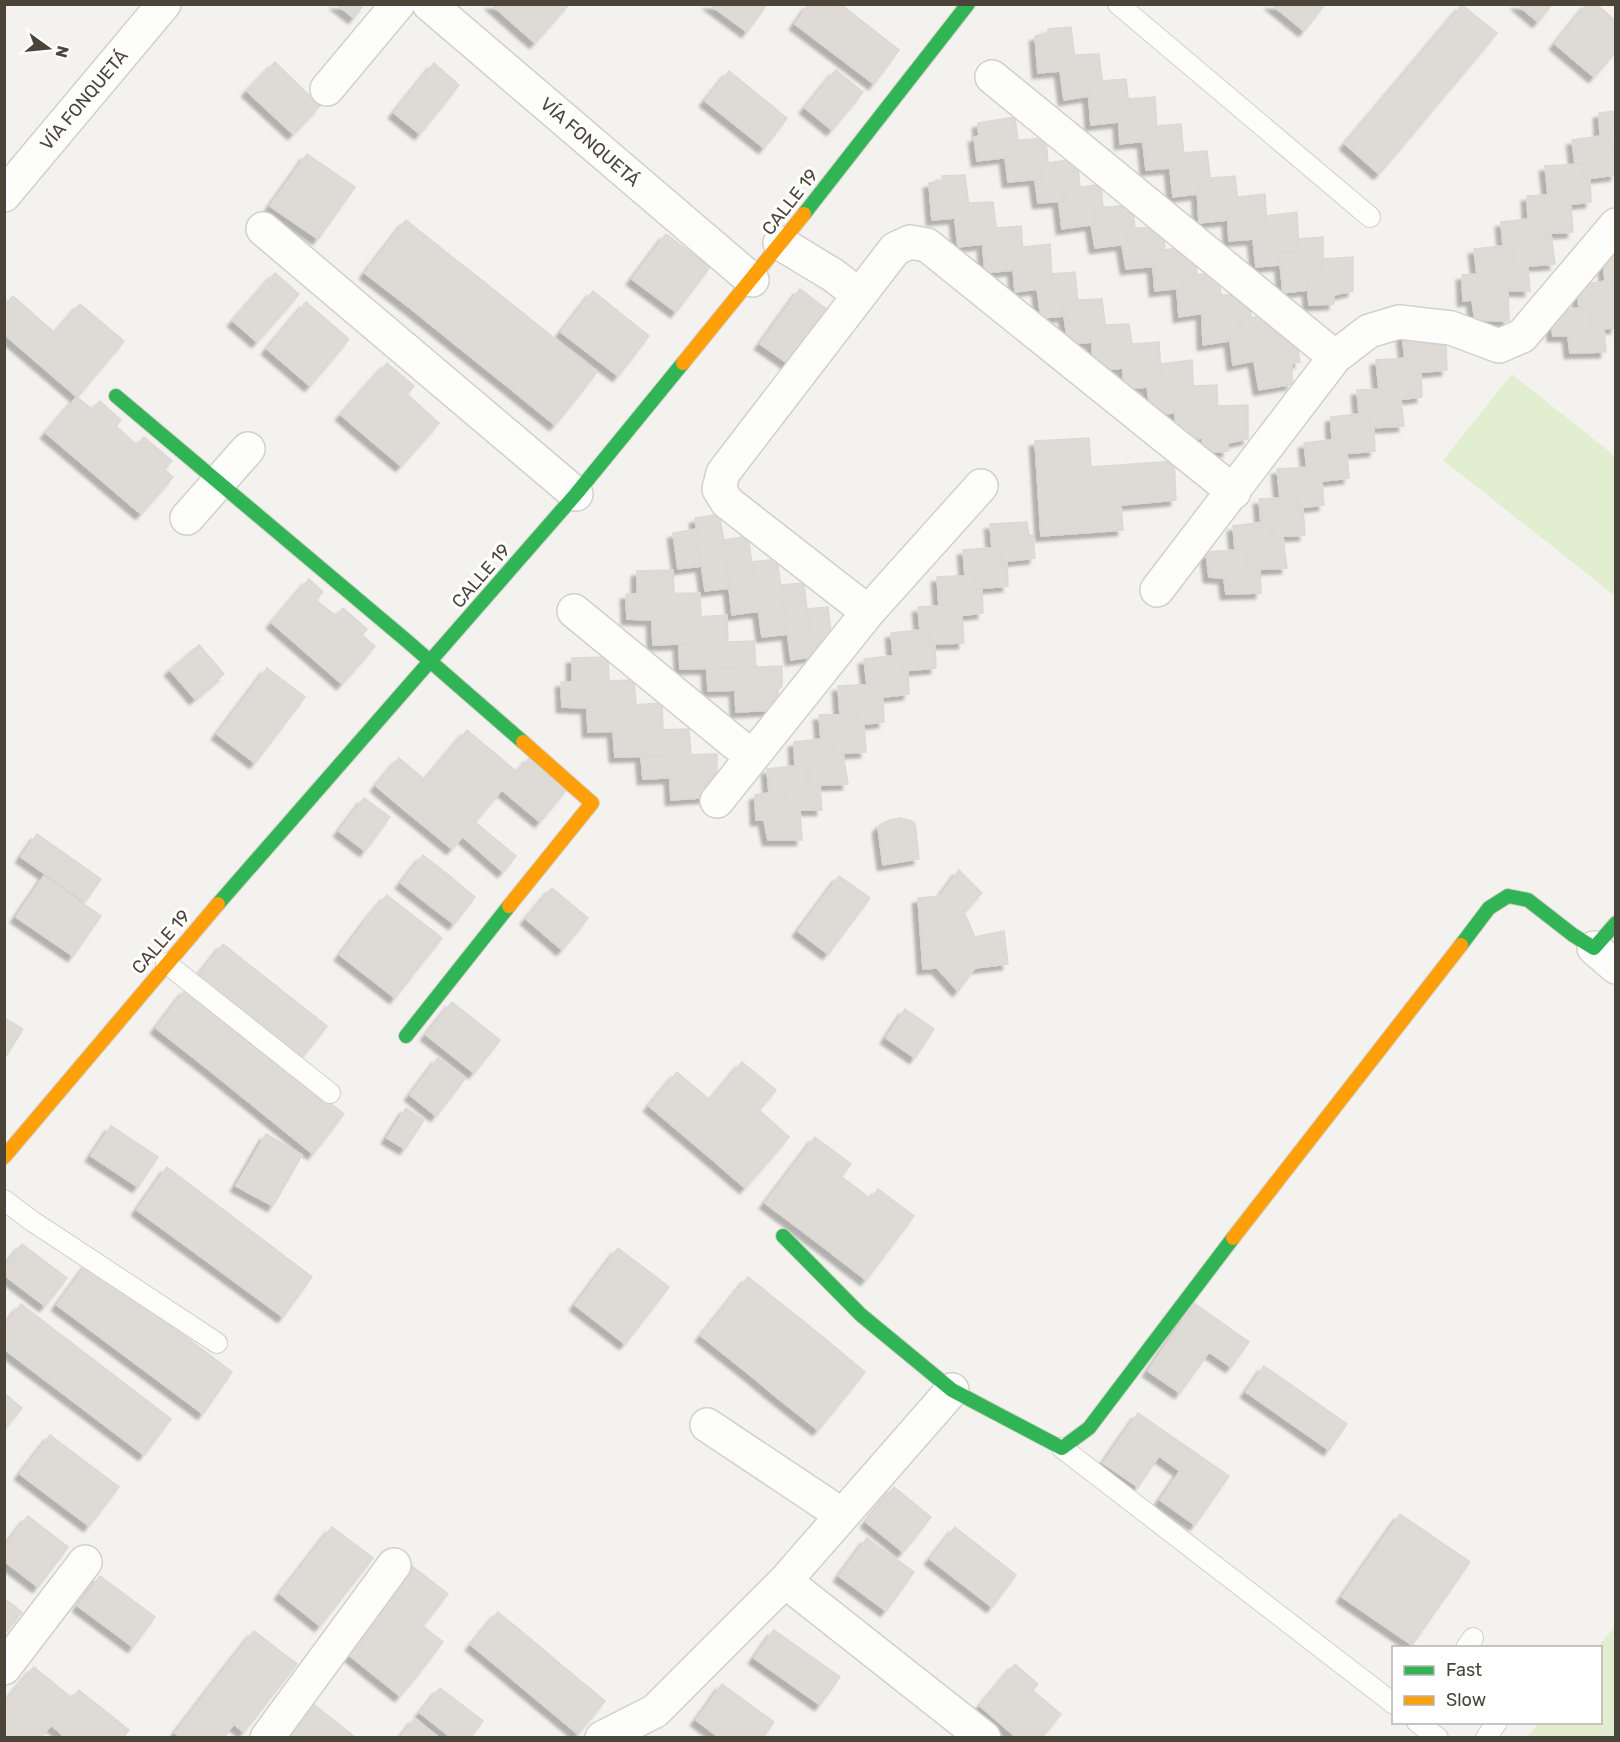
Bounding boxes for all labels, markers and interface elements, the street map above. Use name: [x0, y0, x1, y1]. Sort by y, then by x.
north arrow: [18, 18, 78, 78]
street label: VÍA FONQUETÁ: [36, 45, 132, 155]
street label: VÍA FONQUETÁ: [536, 93, 644, 191]
street label: CALLE 19: [757, 165, 823, 239]
street label: CALLE 19: [447, 539, 515, 613]
street label: CALLE 19: [127, 905, 195, 979]
legend: [1392, 1646, 1602, 1724]
text: Fast: [1446, 1659, 1482, 1681]
text: Slow: [1446, 1689, 1486, 1711]

